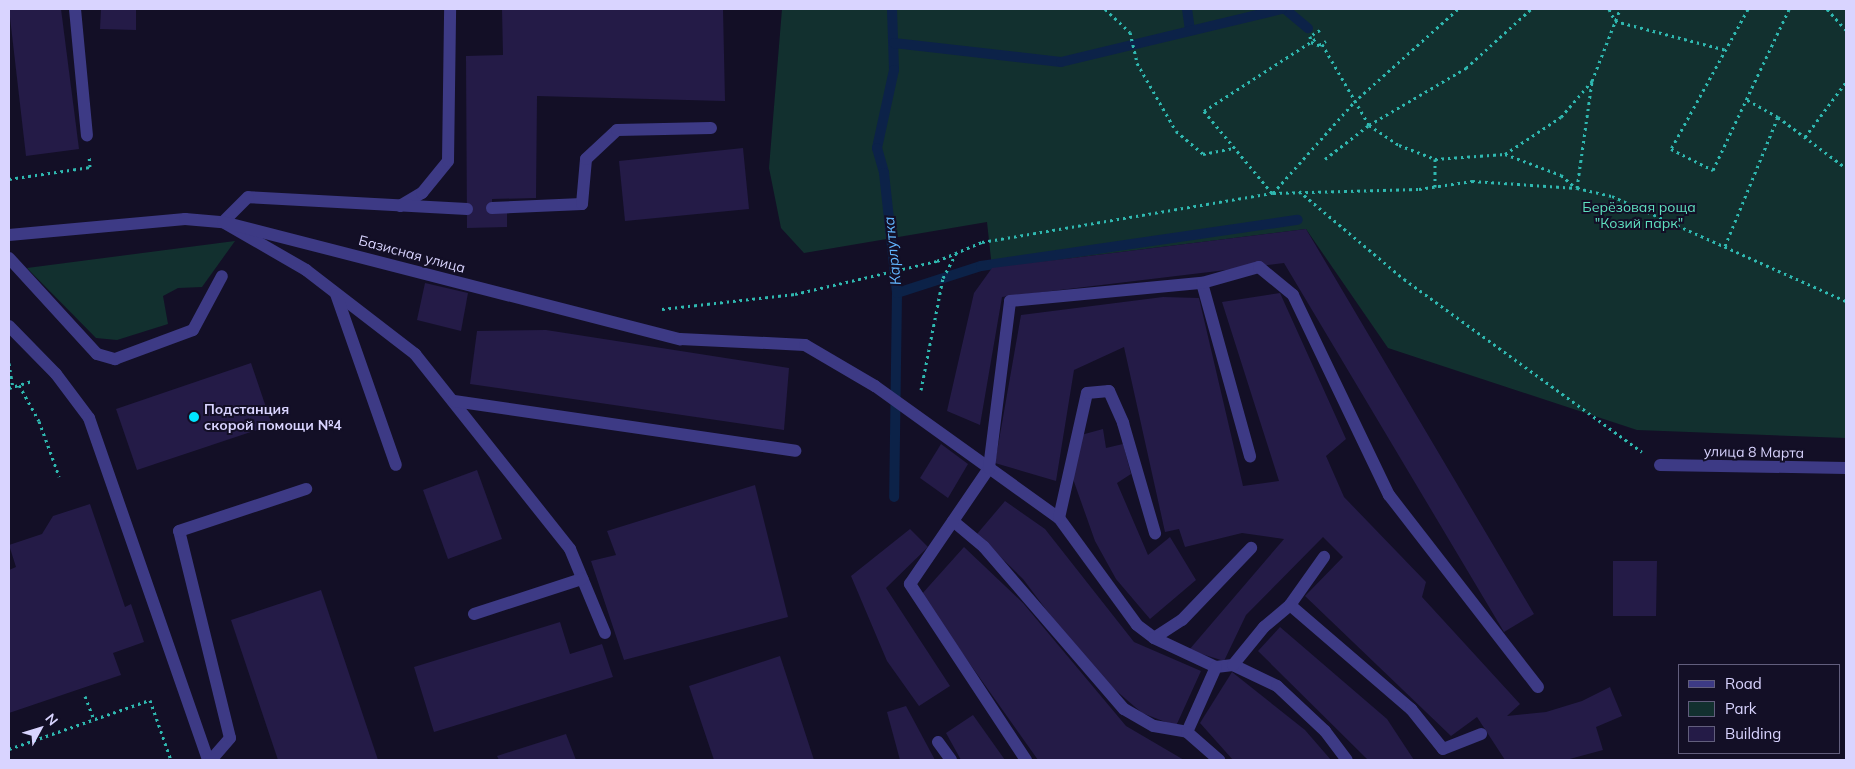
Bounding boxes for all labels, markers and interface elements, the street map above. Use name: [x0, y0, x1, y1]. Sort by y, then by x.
park label: Берёзовая роща "Козий парк": [1582, 199, 1696, 232]
water label: Карлутка: [879, 216, 905, 286]
street label: Базисная улица: [357, 232, 467, 276]
place label: Подстанция скорой помощи №4: [204, 401, 342, 434]
marker: Подстанция скорой помощи №4: [188, 411, 200, 423]
street label: улица 8 Марта: [1704, 443, 1804, 461]
legend: [1678, 664, 1840, 754]
text: Road: [1725, 674, 1762, 693]
text: Park: [1725, 699, 1757, 718]
north arrow: [15, 704, 65, 754]
text: N: [41, 710, 62, 729]
text: Building: [1725, 724, 1781, 743]

